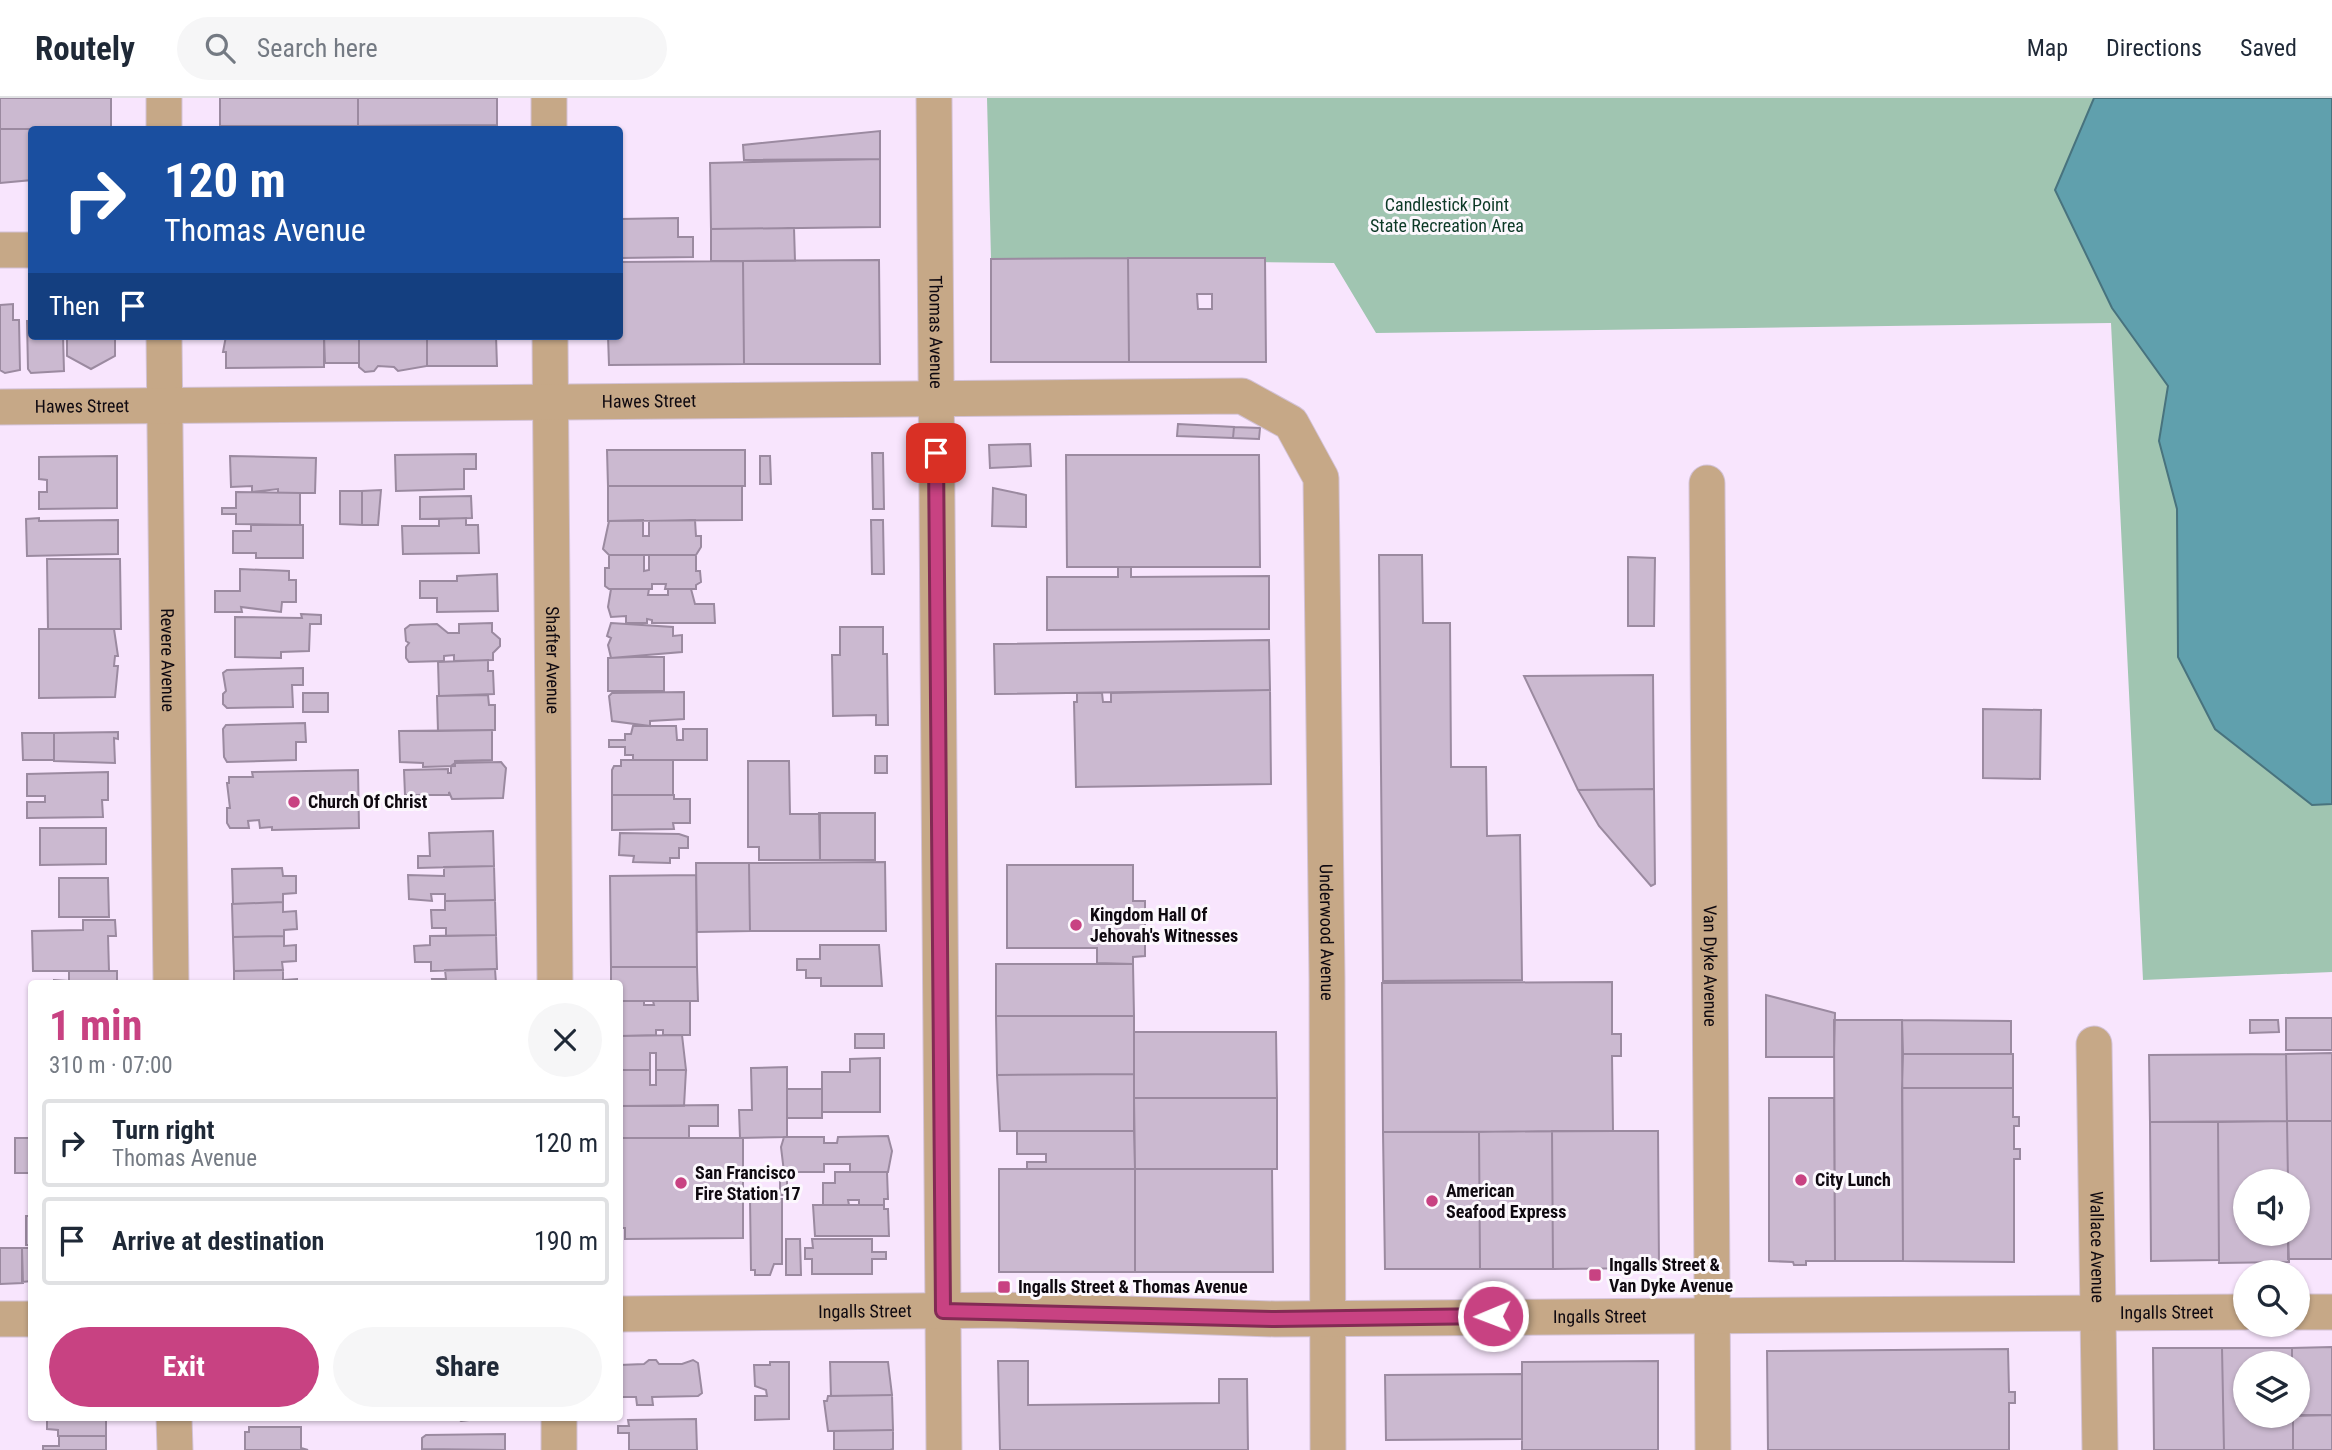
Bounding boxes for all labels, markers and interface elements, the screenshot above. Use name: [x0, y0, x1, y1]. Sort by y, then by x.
search box: [177, 17, 667, 80]
text: Routely: [35, 29, 135, 68]
icon: search: [201, 29, 239, 67]
text: Search here: [257, 33, 378, 63]
text: Map: [2027, 34, 2068, 62]
text: Directions: [2106, 34, 2202, 62]
text: Saved: [2240, 34, 2297, 62]
text: 120 m: [164, 152, 286, 209]
icon: right: [49, 154, 140, 245]
park label: Candlestick Point State Recreation Area: [1370, 194, 1524, 236]
text: Thomas Avenue: [164, 211, 366, 249]
street label: Thomas Avenue: [925, 275, 947, 389]
icon: arrive: [114, 287, 152, 325]
text: Then: [49, 291, 100, 321]
street label: Hawes Street: [602, 390, 696, 412]
street label: Hawes Street: [35, 395, 129, 417]
pin: [906, 423, 966, 483]
icon: arrive: [917, 434, 955, 472]
street label: Shafter Avenue: [542, 606, 564, 714]
street label: Revere Avenue: [157, 608, 179, 712]
place label: Church Of Christ: [308, 791, 428, 812]
marker: Church Of Christ: [286, 794, 302, 810]
street label: Underwood Avenue: [1316, 864, 1338, 1001]
place label: Kingdom Hall Of Jehovah's Witnesses: [1090, 904, 1238, 946]
street label: Van Dyke Avenue: [1700, 905, 1721, 1027]
marker: Kingdom Hall Of Jehovah's Witnesses: [1068, 917, 1084, 933]
text: 1 min: [49, 1001, 142, 1050]
button: close: [528, 1003, 602, 1077]
text: 310 m · 07:00: [49, 1052, 173, 1079]
text: Turn right: [112, 1115, 214, 1145]
icon: right: [53, 1124, 91, 1162]
text: 120 m: [534, 1128, 598, 1158]
text: Thomas Avenue: [112, 1145, 257, 1172]
place label: San Francisco Fire Station 17: [695, 1162, 801, 1204]
place label: City Lunch: [1815, 1169, 1891, 1190]
map controls: [2233, 1169, 2310, 1428]
button: sound: [2233, 1169, 2310, 1246]
marker: City Lunch: [1793, 1172, 1809, 1188]
marker: San Francisco Fire Station 17: [673, 1175, 689, 1191]
place label: American Seafood Express: [1446, 1180, 1566, 1222]
street label: Wallace Avenue: [2086, 1191, 2109, 1303]
marker: American Seafood Express: [1424, 1193, 1440, 1209]
icon: arrive: [53, 1222, 91, 1260]
text: Arrive at destination: [112, 1226, 324, 1256]
text: 190 m: [534, 1226, 598, 1256]
place label: Ingalls Street & Van Dyke Avenue: [1609, 1254, 1733, 1296]
button: search: [2233, 1260, 2310, 1337]
marker: Ingalls Street & Van Dyke Avenue: [1587, 1267, 1603, 1283]
place label: Ingalls Street & Thomas Avenue: [1018, 1276, 1248, 1297]
marker: Ingalls Street & Thomas Avenue: [996, 1279, 1012, 1295]
position arrow: [1456, 1279, 1530, 1353]
street label: Ingalls Street: [818, 1300, 912, 1322]
street label: Ingalls Street: [2120, 1301, 2214, 1323]
street label: Ingalls Street: [1553, 1305, 1647, 1327]
button: Exit: [49, 1327, 319, 1407]
button: Share: [333, 1327, 602, 1407]
button: layers: [2233, 1351, 2310, 1428]

